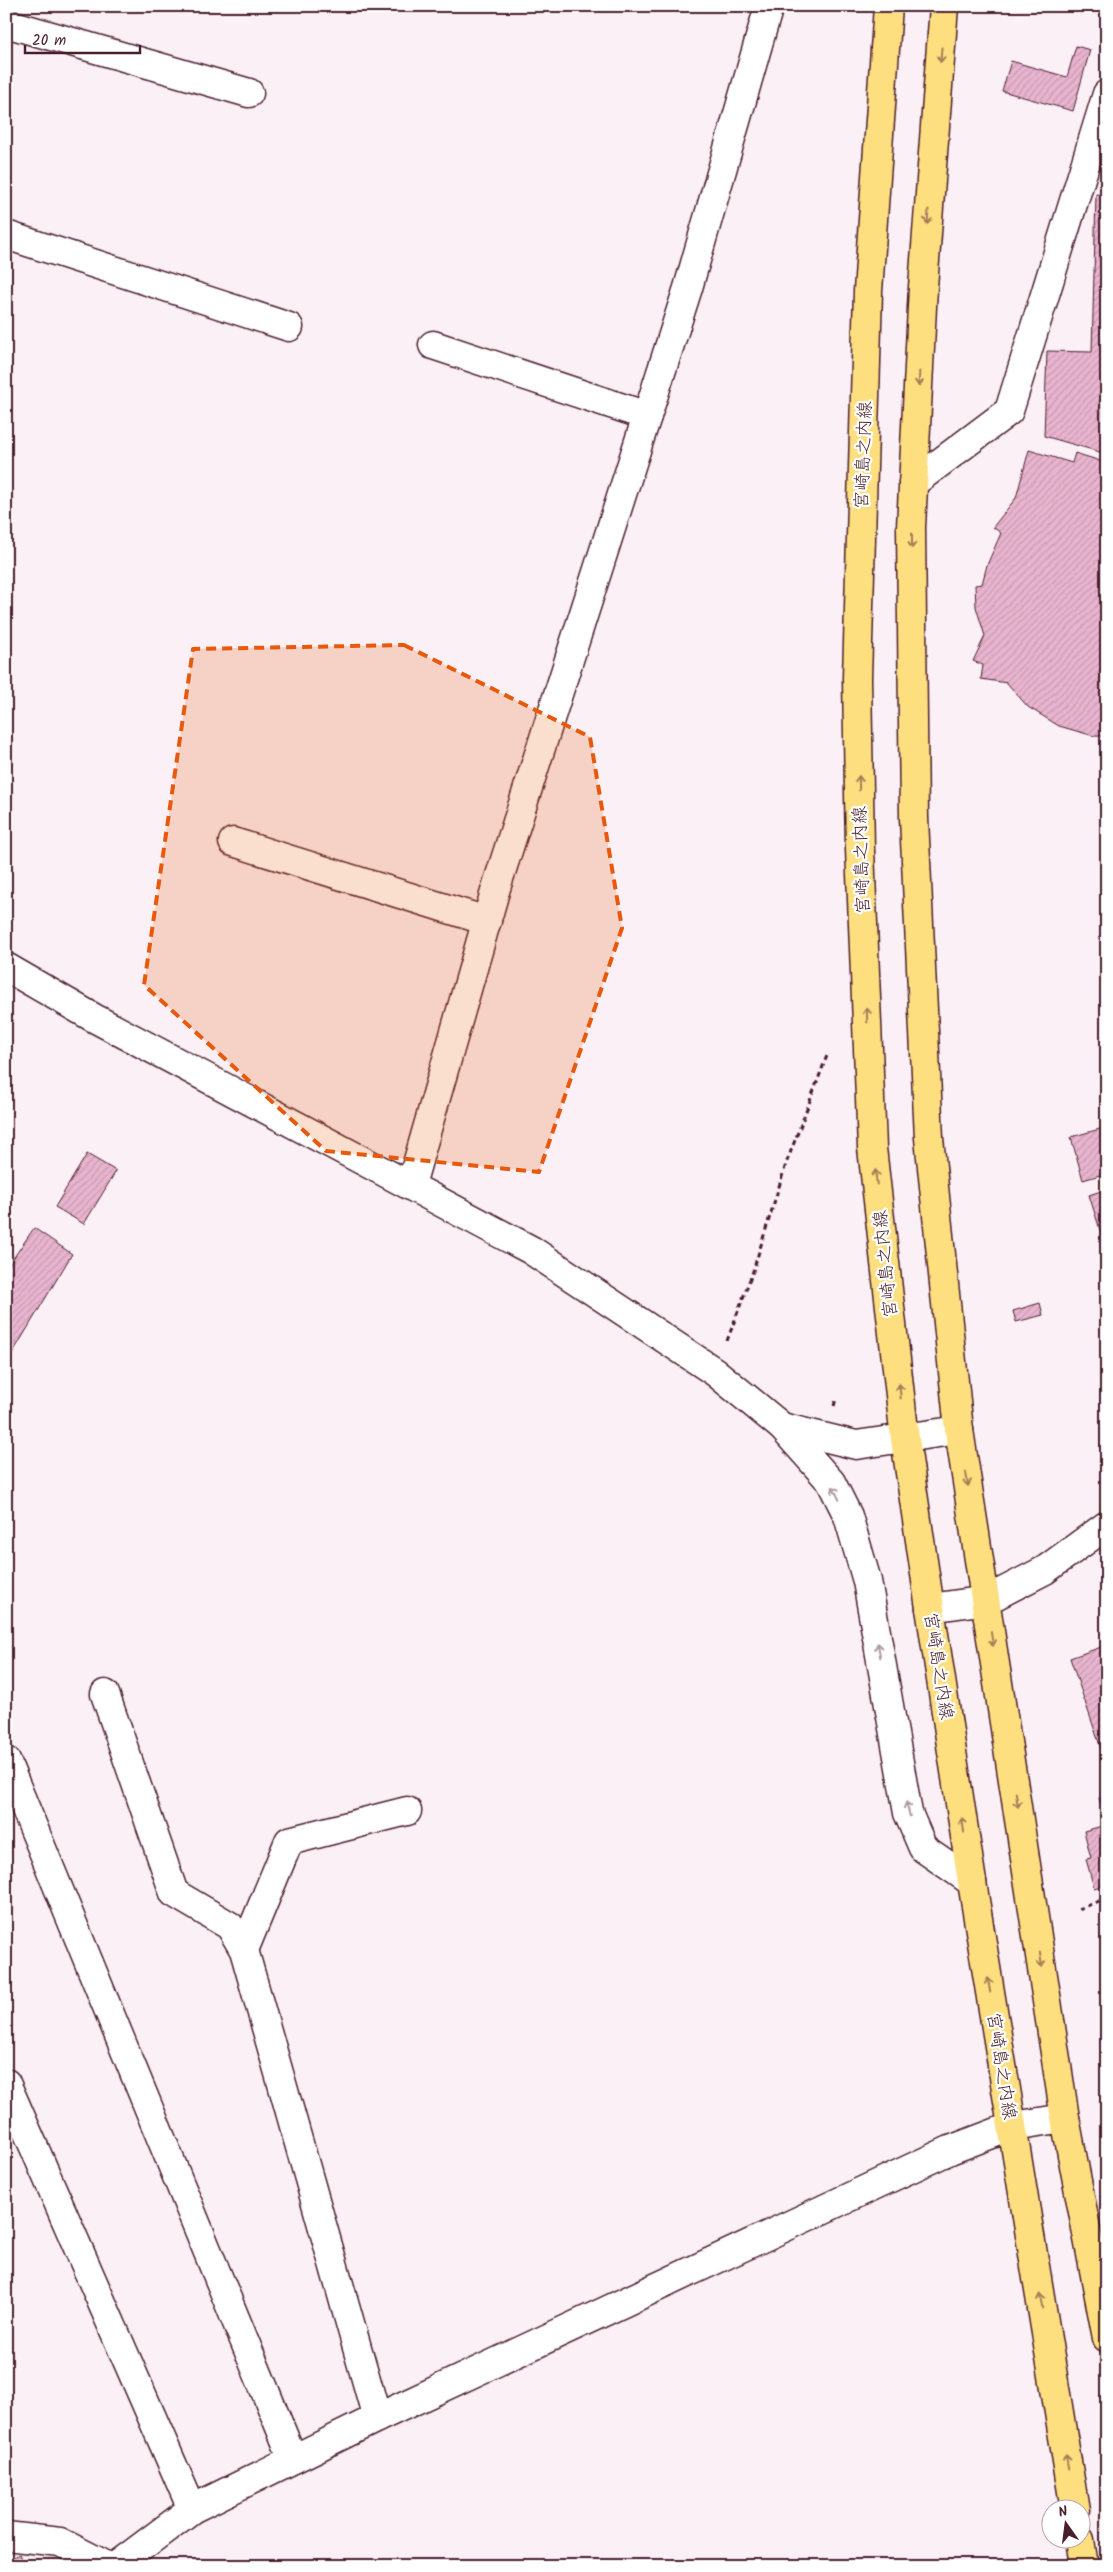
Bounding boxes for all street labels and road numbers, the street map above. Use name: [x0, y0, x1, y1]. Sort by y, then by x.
street label: 宮崎島之内線: [848, 401, 881, 510]
street label: 宮崎島之内線: [846, 805, 879, 914]
street label: 宮崎島之内線: [866, 1209, 907, 1319]
street label: 宮崎島之内線: [915, 1611, 960, 1722]
street label: 宮崎島之内線: [978, 2011, 1023, 2122]

